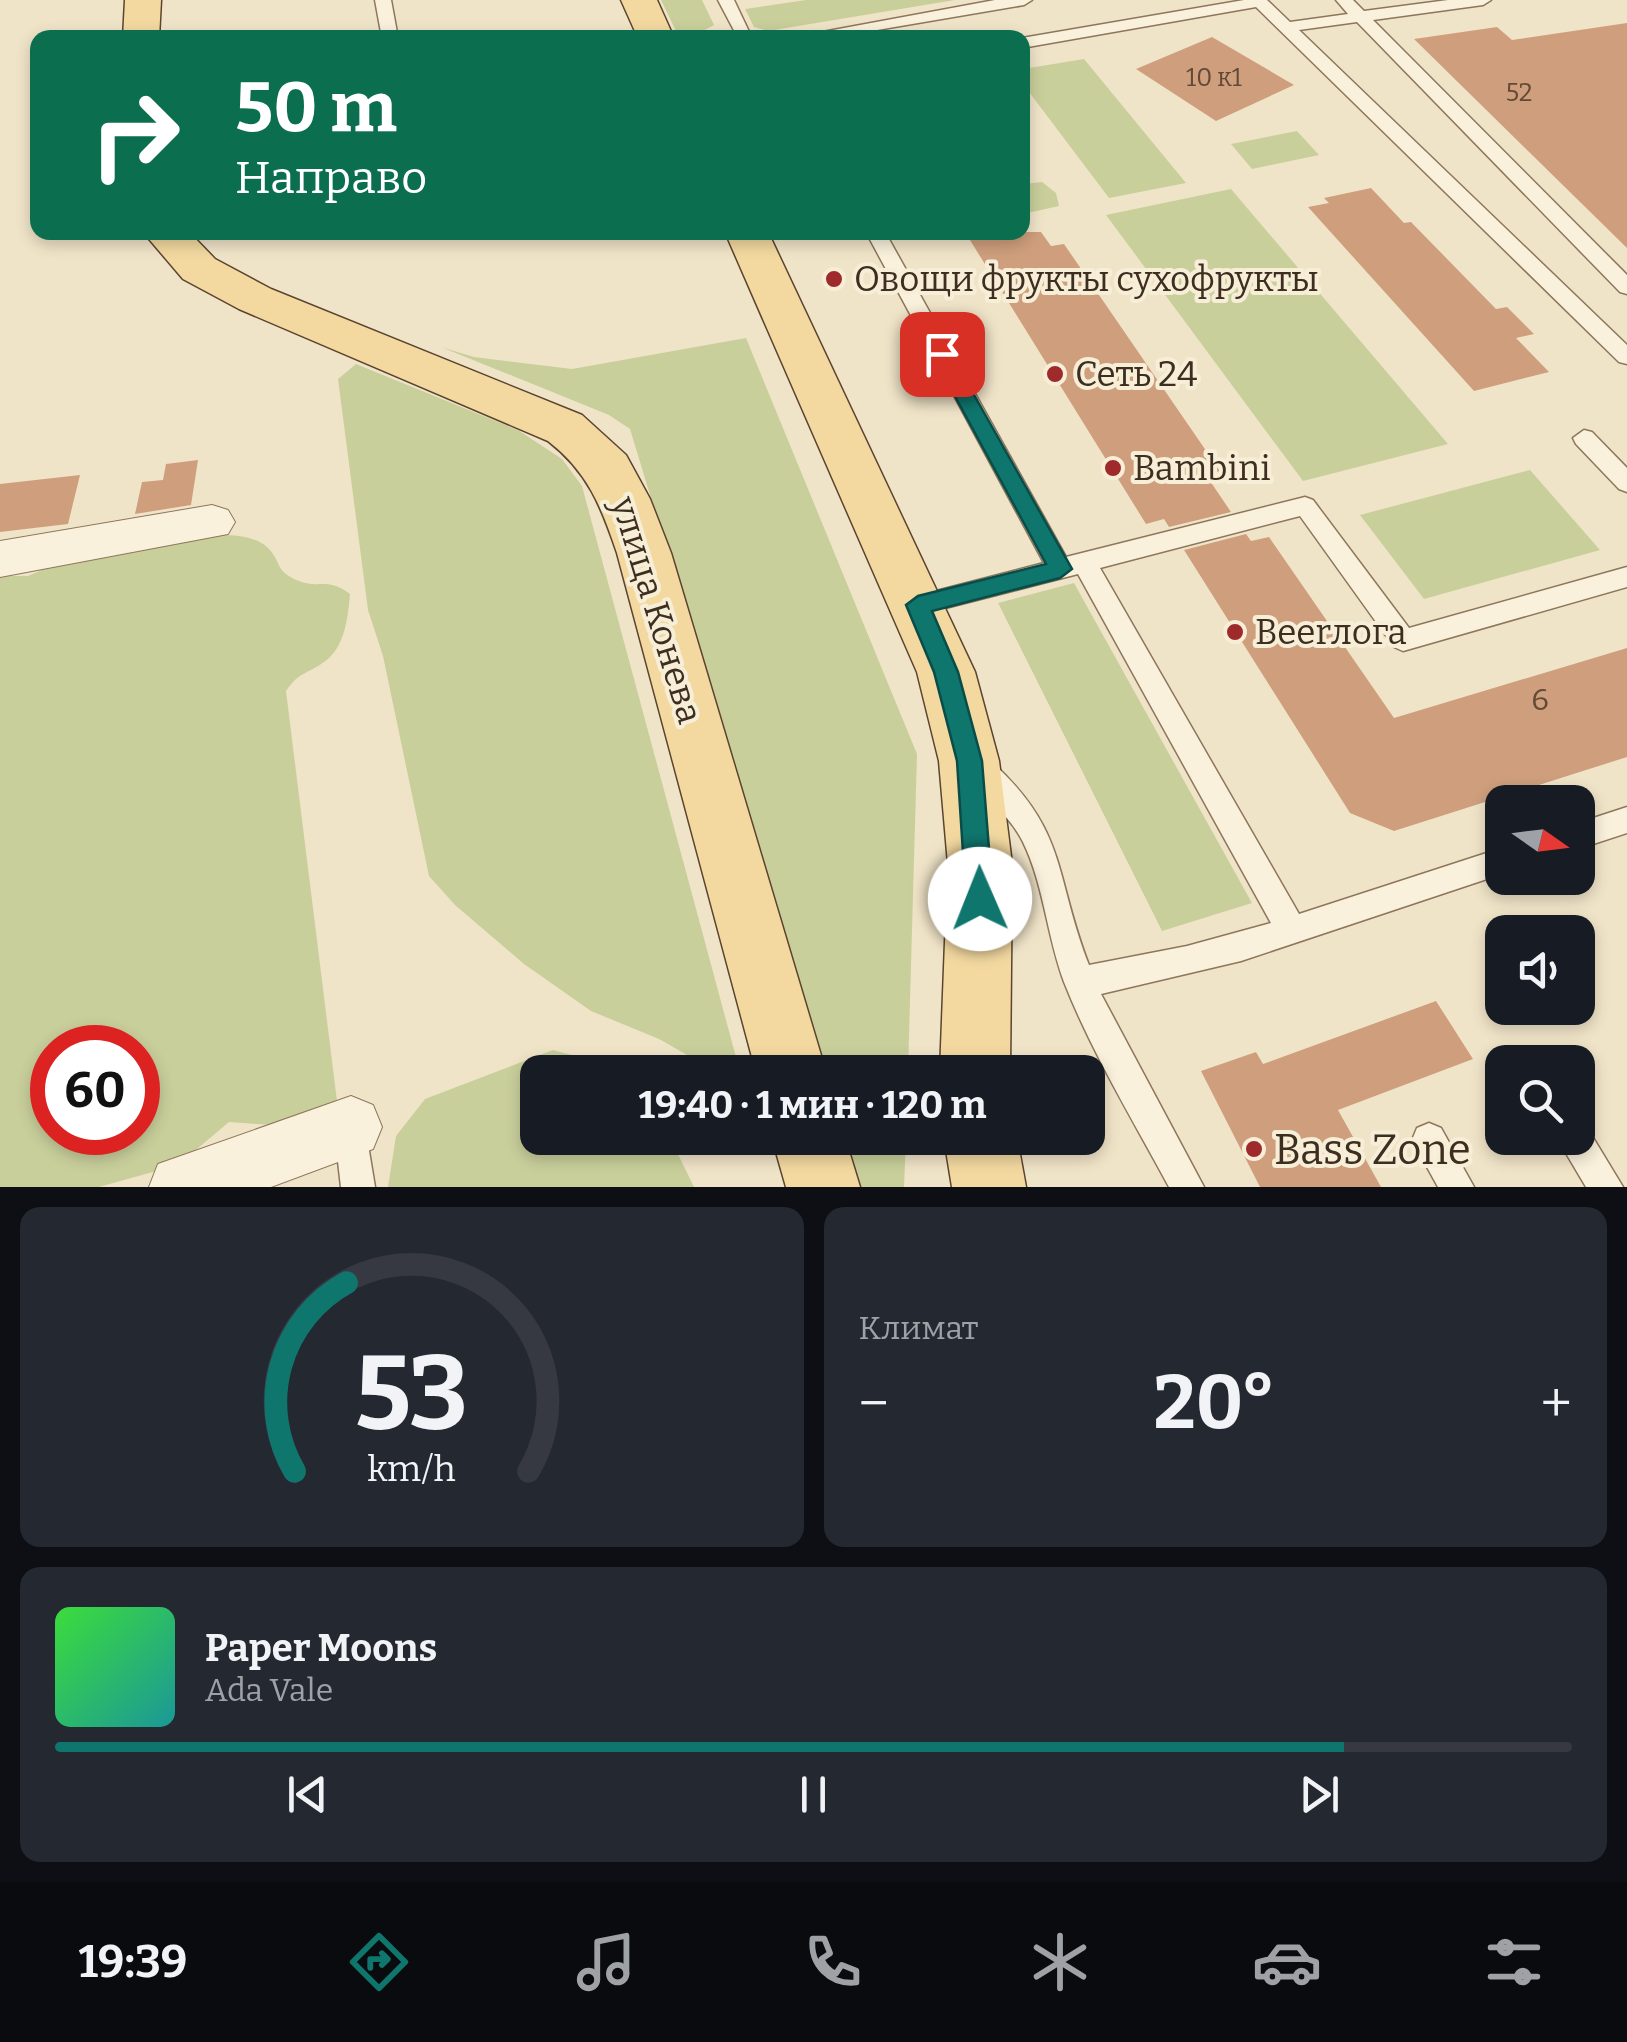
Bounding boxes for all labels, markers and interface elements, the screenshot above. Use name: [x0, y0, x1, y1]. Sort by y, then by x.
house number: 10 к1: [1186, 63, 1242, 93]
text: 50 m: [235, 66, 397, 150]
icon: right: [70, 70, 200, 200]
house number: 52: [1506, 78, 1532, 108]
text: Направо: [235, 151, 427, 205]
place label: Овощи фрукты сухофрукты: [854, 258, 1319, 300]
marker: Овощи фрукты сухофрукты: [823, 268, 845, 290]
pin: [900, 312, 985, 397]
icon: arrive: [915, 327, 970, 382]
place label: Сеть 24: [1075, 353, 1198, 395]
marker: Сеть 24: [1044, 363, 1066, 385]
place label: Bambini: [1133, 447, 1271, 489]
marker: Bambini: [1102, 457, 1124, 479]
street label: улица Конева: [602, 491, 711, 728]
place label: Beerлога: [1255, 611, 1407, 653]
marker: Beerлога: [1224, 621, 1246, 643]
house number: 6: [1531, 682, 1549, 718]
north arrow: [1485, 785, 1595, 895]
map controls: [1485, 785, 1595, 1155]
position arrow: [928, 847, 1032, 951]
button: sound: [1485, 915, 1595, 1025]
speed limit sign: 60: [30, 1025, 160, 1155]
button: search: [1485, 1045, 1595, 1155]
text: 19:40 · 1 мин · 120 m: [638, 1082, 987, 1128]
place label: Bass Zone: [1274, 1125, 1471, 1175]
marker: Bass Zone: [1243, 1138, 1265, 1160]
text: Климат: [859, 1309, 978, 1347]
text: 53: [355, 1332, 469, 1457]
text: 20°: [1154, 1358, 1276, 1448]
text: −: [859, 1371, 889, 1437]
text: +: [1541, 1371, 1572, 1437]
text: km/h: [368, 1448, 456, 1490]
text: Paper Moons: [205, 1625, 437, 1671]
text: Ada Vale: [205, 1671, 333, 1709]
icon: previous: [280, 1767, 335, 1822]
icon: pause: [786, 1767, 841, 1822]
icon: next: [1292, 1767, 1347, 1822]
icon: directions: [344, 1927, 414, 1997]
icon: music: [571, 1927, 641, 1997]
icon: phone: [798, 1927, 868, 1997]
icon: climate: [1025, 1927, 1095, 1997]
icon: car: [1252, 1927, 1322, 1997]
icon: filters: [1479, 1927, 1549, 1997]
text: 19:39: [78, 1935, 187, 1989]

